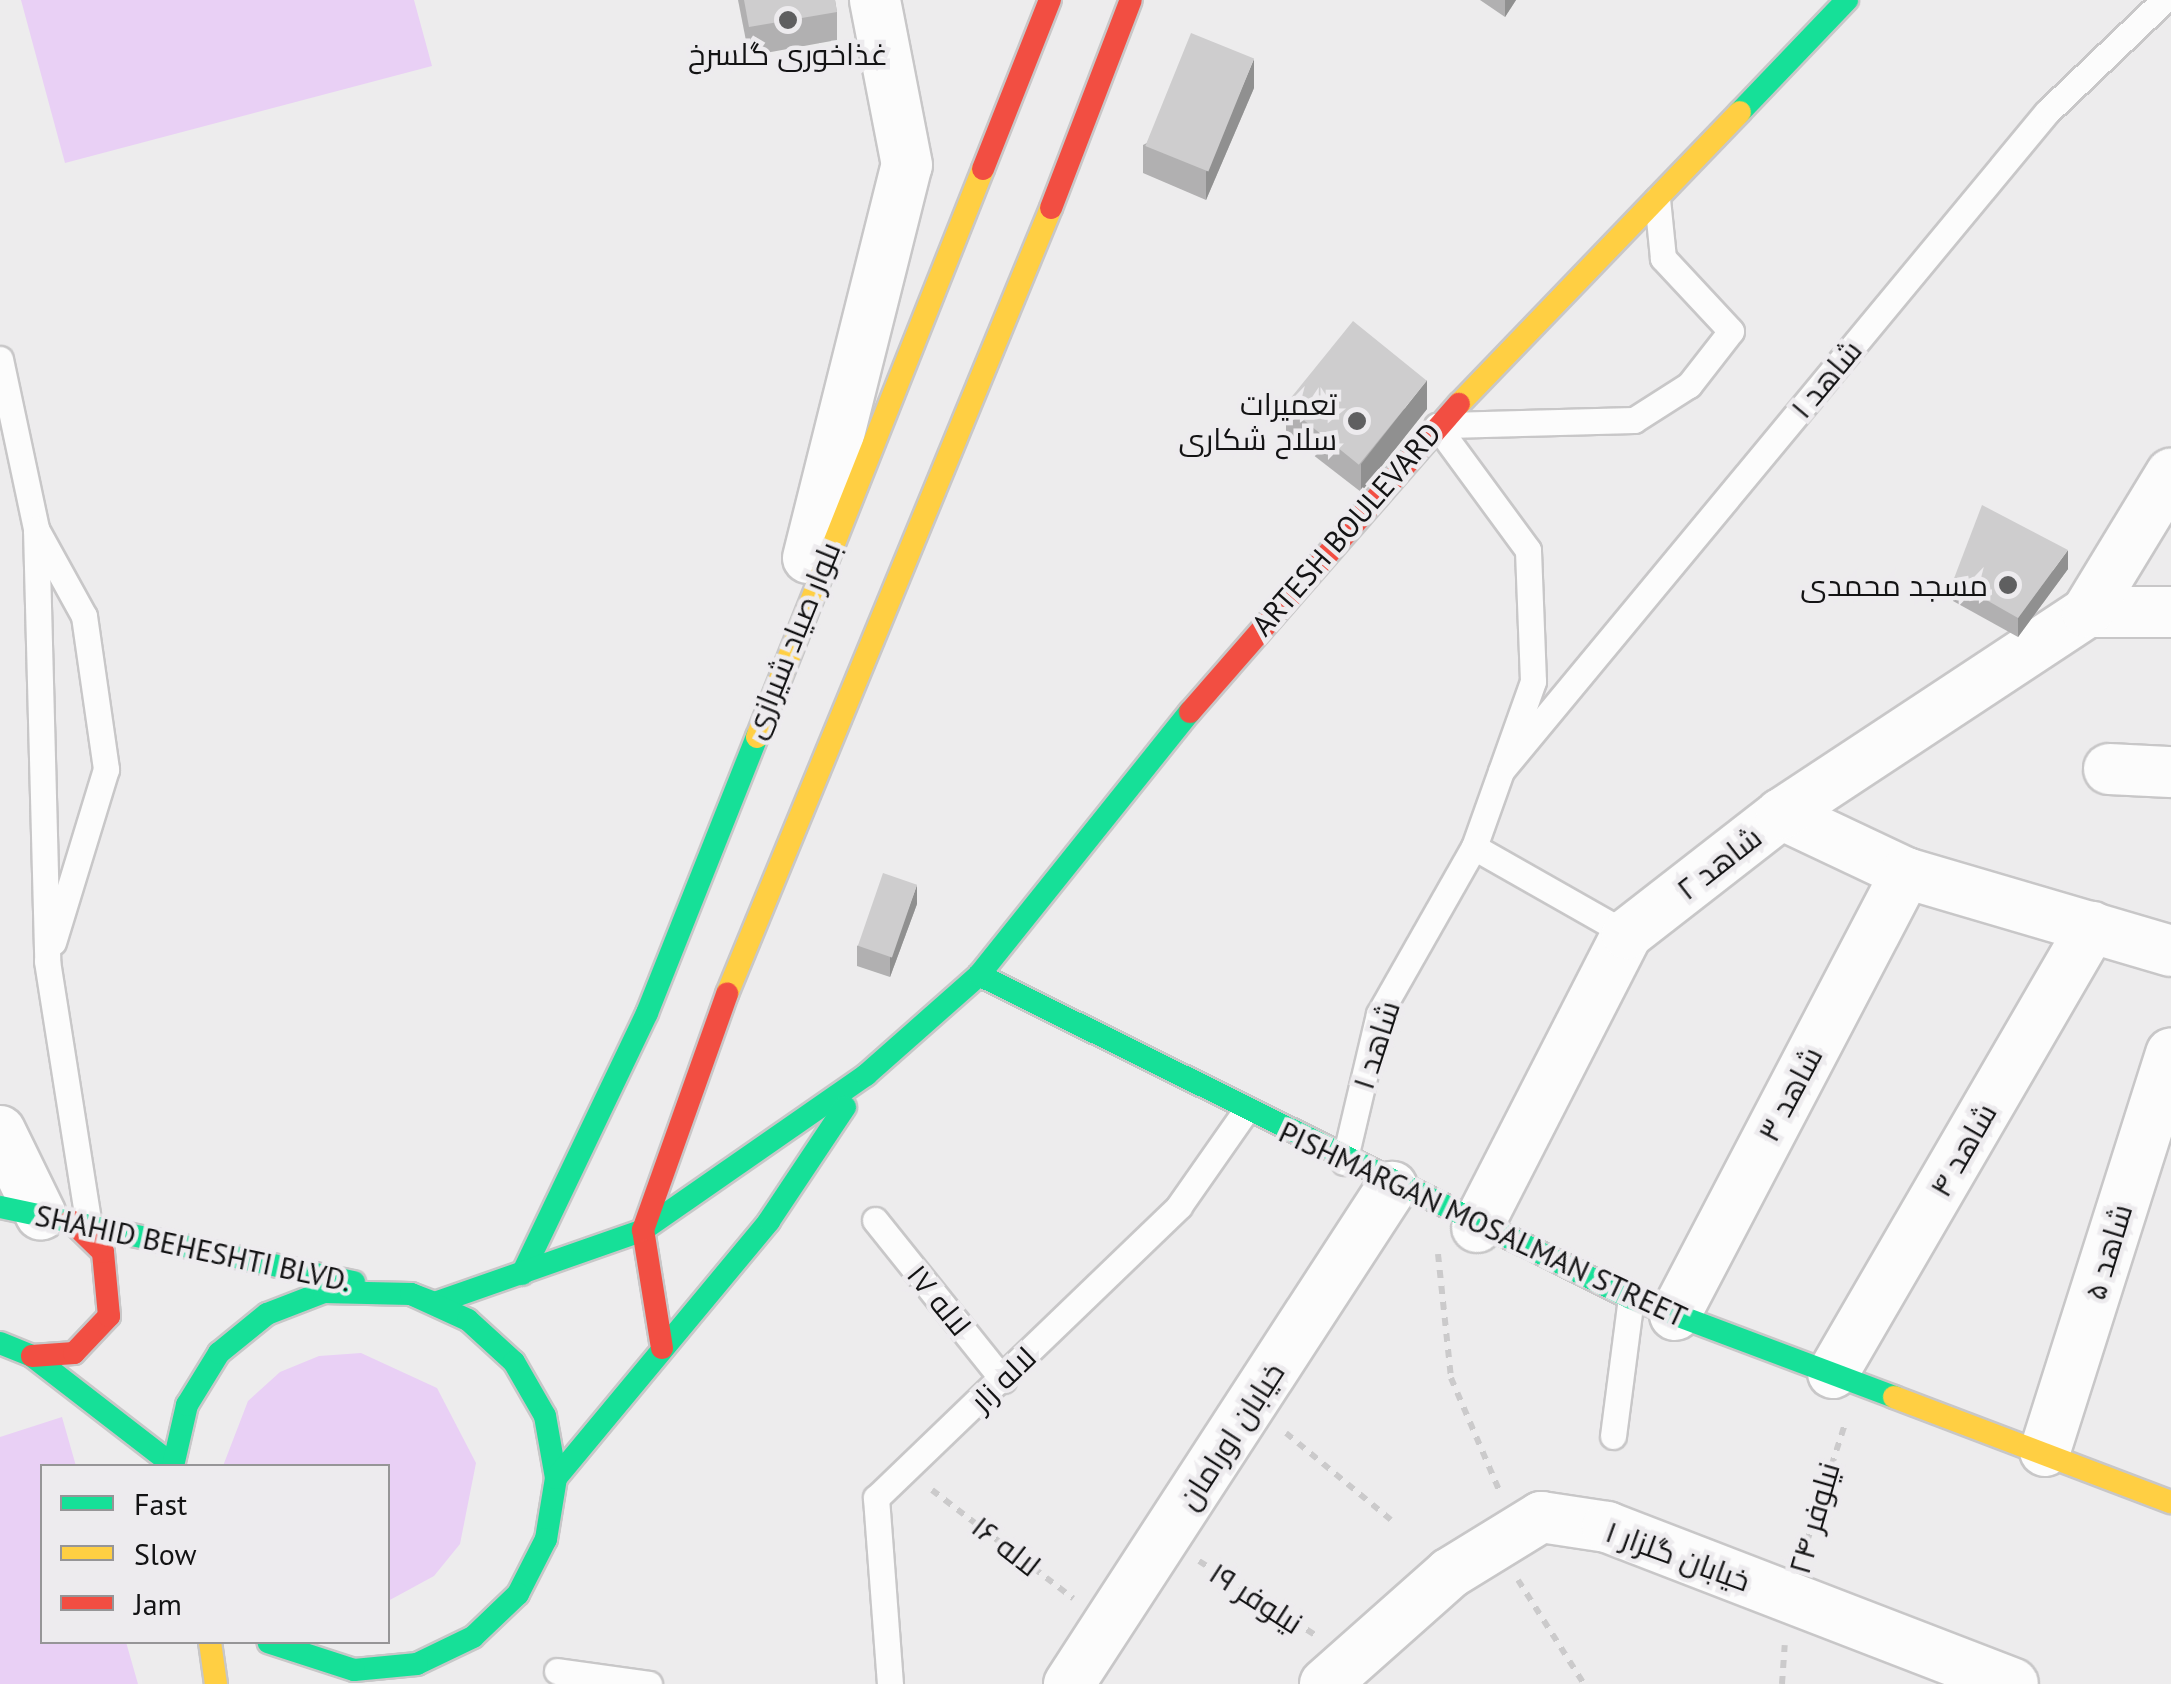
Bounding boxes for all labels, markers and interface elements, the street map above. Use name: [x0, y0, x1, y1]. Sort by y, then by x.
marker: غذاخوری گلسرخ: [777, 9, 799, 31]
place label: غذاخوری گلسرخ: [688, 36, 888, 72]
street label: شاهد ۱: [1783, 333, 1869, 425]
place label: تعمیرات سلاح شکاری: [1178, 386, 1337, 456]
marker: تعمیرات سلاح شکاری: [1346, 410, 1368, 432]
street label: ARTESH BOULEVARD: [1244, 415, 1448, 643]
street label: بلوار صیاد شیرازی: [736, 536, 848, 744]
place label: مسجد محمدی: [1800, 567, 1988, 603]
marker: مسجد محمدی: [1997, 574, 2019, 596]
street label: شاهد ۲: [1670, 819, 1768, 907]
street label: شاهد ۱: [1345, 996, 1407, 1094]
street label: شاهد ۳: [1750, 1041, 1830, 1147]
street label: شاهد ۴: [1922, 1097, 2004, 1203]
street label: PISHMARGAN MOSALMAN STREET: [1274, 1114, 1692, 1334]
street label: SHAHID BEHESHTI BLVD.: [32, 1197, 354, 1299]
street label: شاهد ۵: [2076, 1200, 2140, 1304]
street label: لاله ۱۷: [900, 1257, 978, 1343]
street label: لاله زار: [963, 1339, 1043, 1419]
street label: خیابان اورامان: [1170, 1356, 1292, 1516]
street label: نیلوفر ۲۴: [1781, 1458, 1847, 1578]
legend: [40, 1464, 390, 1644]
text: Fast: [134, 1484, 187, 1523]
street label: لاله ۱۶: [965, 1508, 1047, 1584]
street label: خیابان گلزار ۱: [1601, 1513, 1755, 1599]
text: Slow: [134, 1534, 197, 1573]
street label: نیلوفر ۱۹: [1203, 1555, 1309, 1641]
text: Jam: [134, 1584, 182, 1623]

